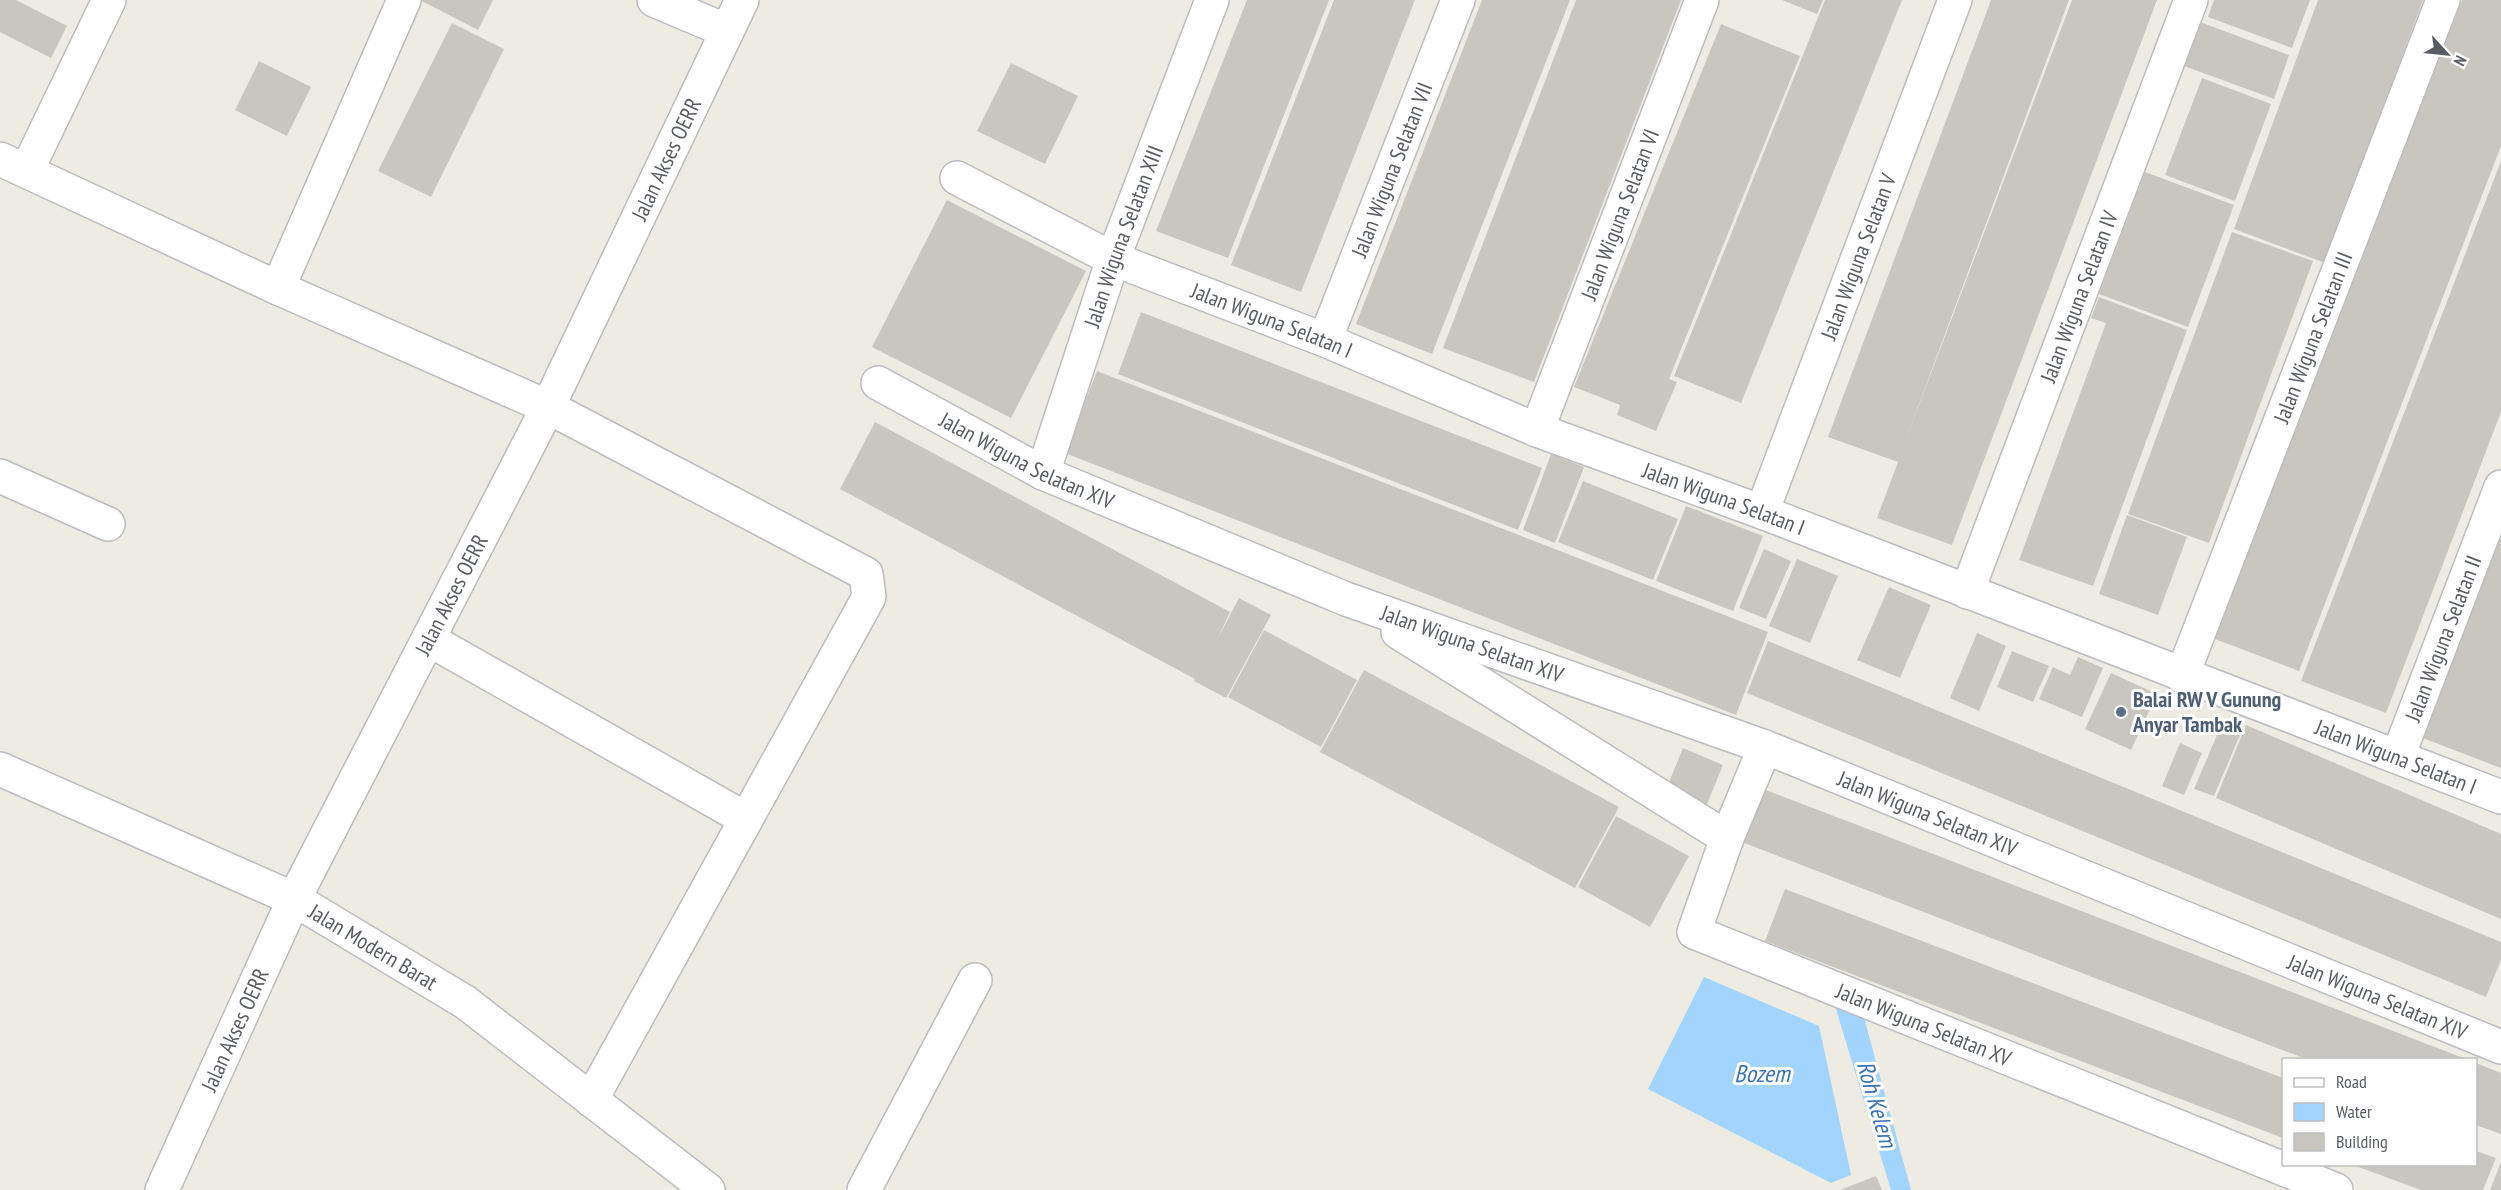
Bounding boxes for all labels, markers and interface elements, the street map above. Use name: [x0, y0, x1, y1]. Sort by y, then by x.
north arrow: [2417, 24, 2477, 84]
text: N: [2449, 52, 2471, 69]
street label: Jalan Wiguna Selatan VII: [1344, 78, 1438, 262]
street label: Jalan Akses OERR: [625, 93, 707, 226]
street label: Jalan Wiguna Selatan VI: [1574, 125, 1665, 304]
street label: Jalan Wiguna Selatan XIII: [1077, 141, 1169, 332]
street label: Jalan Wiguna Selatan V: [1814, 169, 1903, 344]
street label: Jalan Wiguna Selatan IV: [2033, 206, 2124, 387]
street label: Jalan Wiguna Selatan III: [2267, 248, 2358, 428]
street label: Jalan Wiguna Selatan I: [1186, 276, 1357, 364]
street label: Jalan Wiguna Selatan XIV: [934, 405, 1119, 515]
street label: Jalan Wiguna Selatan I: [1638, 455, 1809, 541]
street label: Jalan Akses OERR: [408, 530, 494, 661]
street label: Jalan Wiguna Selatan II: [2398, 551, 2488, 726]
street label: Jalan Wiguna Selatan XIV: [1376, 598, 1568, 689]
place label: Balai RW V Gunung Anyar Tambak: [2132, 685, 2281, 738]
marker: Balai RW V Gunung Anyar Tambak: [2114, 705, 2128, 719]
street label: Jalan Wiguna Selatan I: [2310, 712, 2481, 800]
street label: Jalan Wiguna Selatan XIV: [1833, 764, 2022, 863]
street label: Jalan Modern Barat: [303, 897, 443, 996]
street label: Jalan Wiguna Selatan XIV: [2283, 947, 2472, 1046]
street label: Jalan Akses OERR: [194, 964, 275, 1097]
street label: Jalan Wiguna Selatan XV: [1831, 976, 2016, 1072]
water label: Roh Kelem: [1850, 1057, 1904, 1152]
water label: Bozem: [1734, 1058, 1791, 1089]
legend: [2282, 1058, 2477, 1166]
text: Road: [2336, 1070, 2367, 1093]
text: Water: [2336, 1100, 2372, 1123]
text: Building: [2336, 1130, 2388, 1153]

